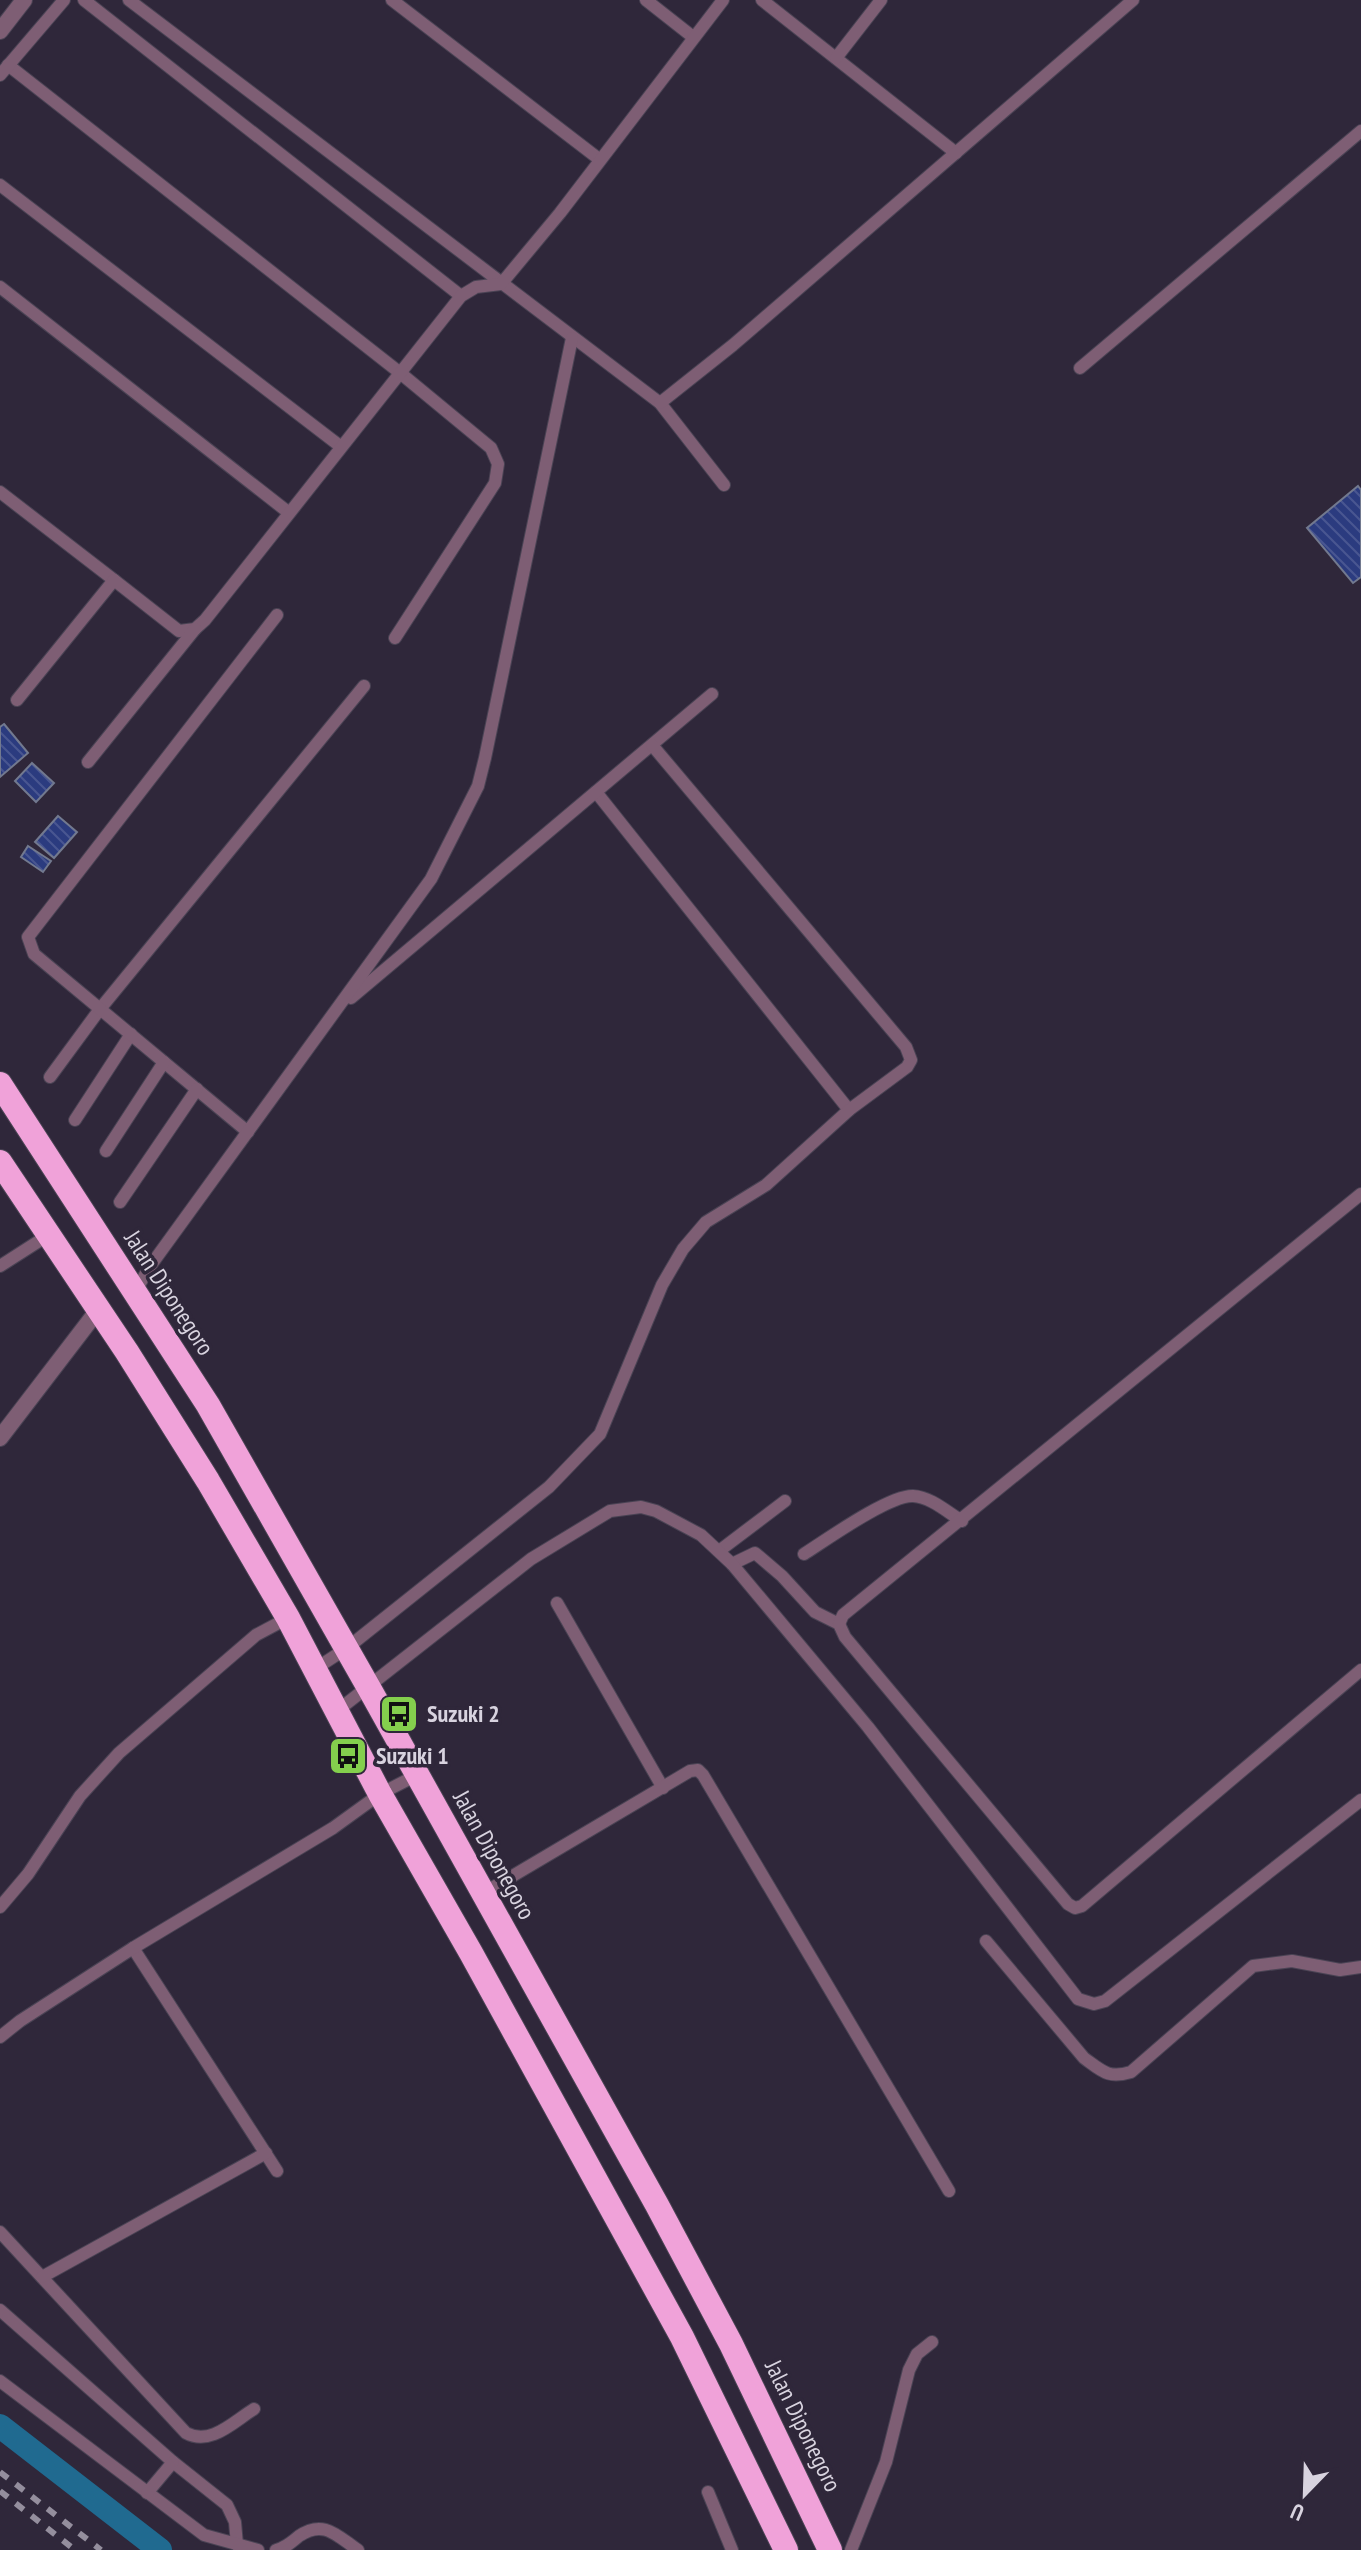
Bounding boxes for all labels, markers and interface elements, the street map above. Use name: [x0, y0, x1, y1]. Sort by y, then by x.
street label: Jalan Diponegoro: [117, 1224, 221, 1361]
bus stop icon: Suzuki 2: [378, 1693, 420, 1735]
place label: Suzuki 2: [427, 1698, 500, 1729]
bus stop icon: Suzuki 1: [327, 1735, 369, 1777]
place label: Suzuki 1: [376, 1740, 449, 1771]
street label: Jalan Diponegoro: [446, 1784, 543, 1925]
street label: Jalan Diponegoro: [758, 2354, 849, 2497]
north arrow: [1265, 2454, 1345, 2534]
text: U: [1286, 2497, 1308, 2528]

